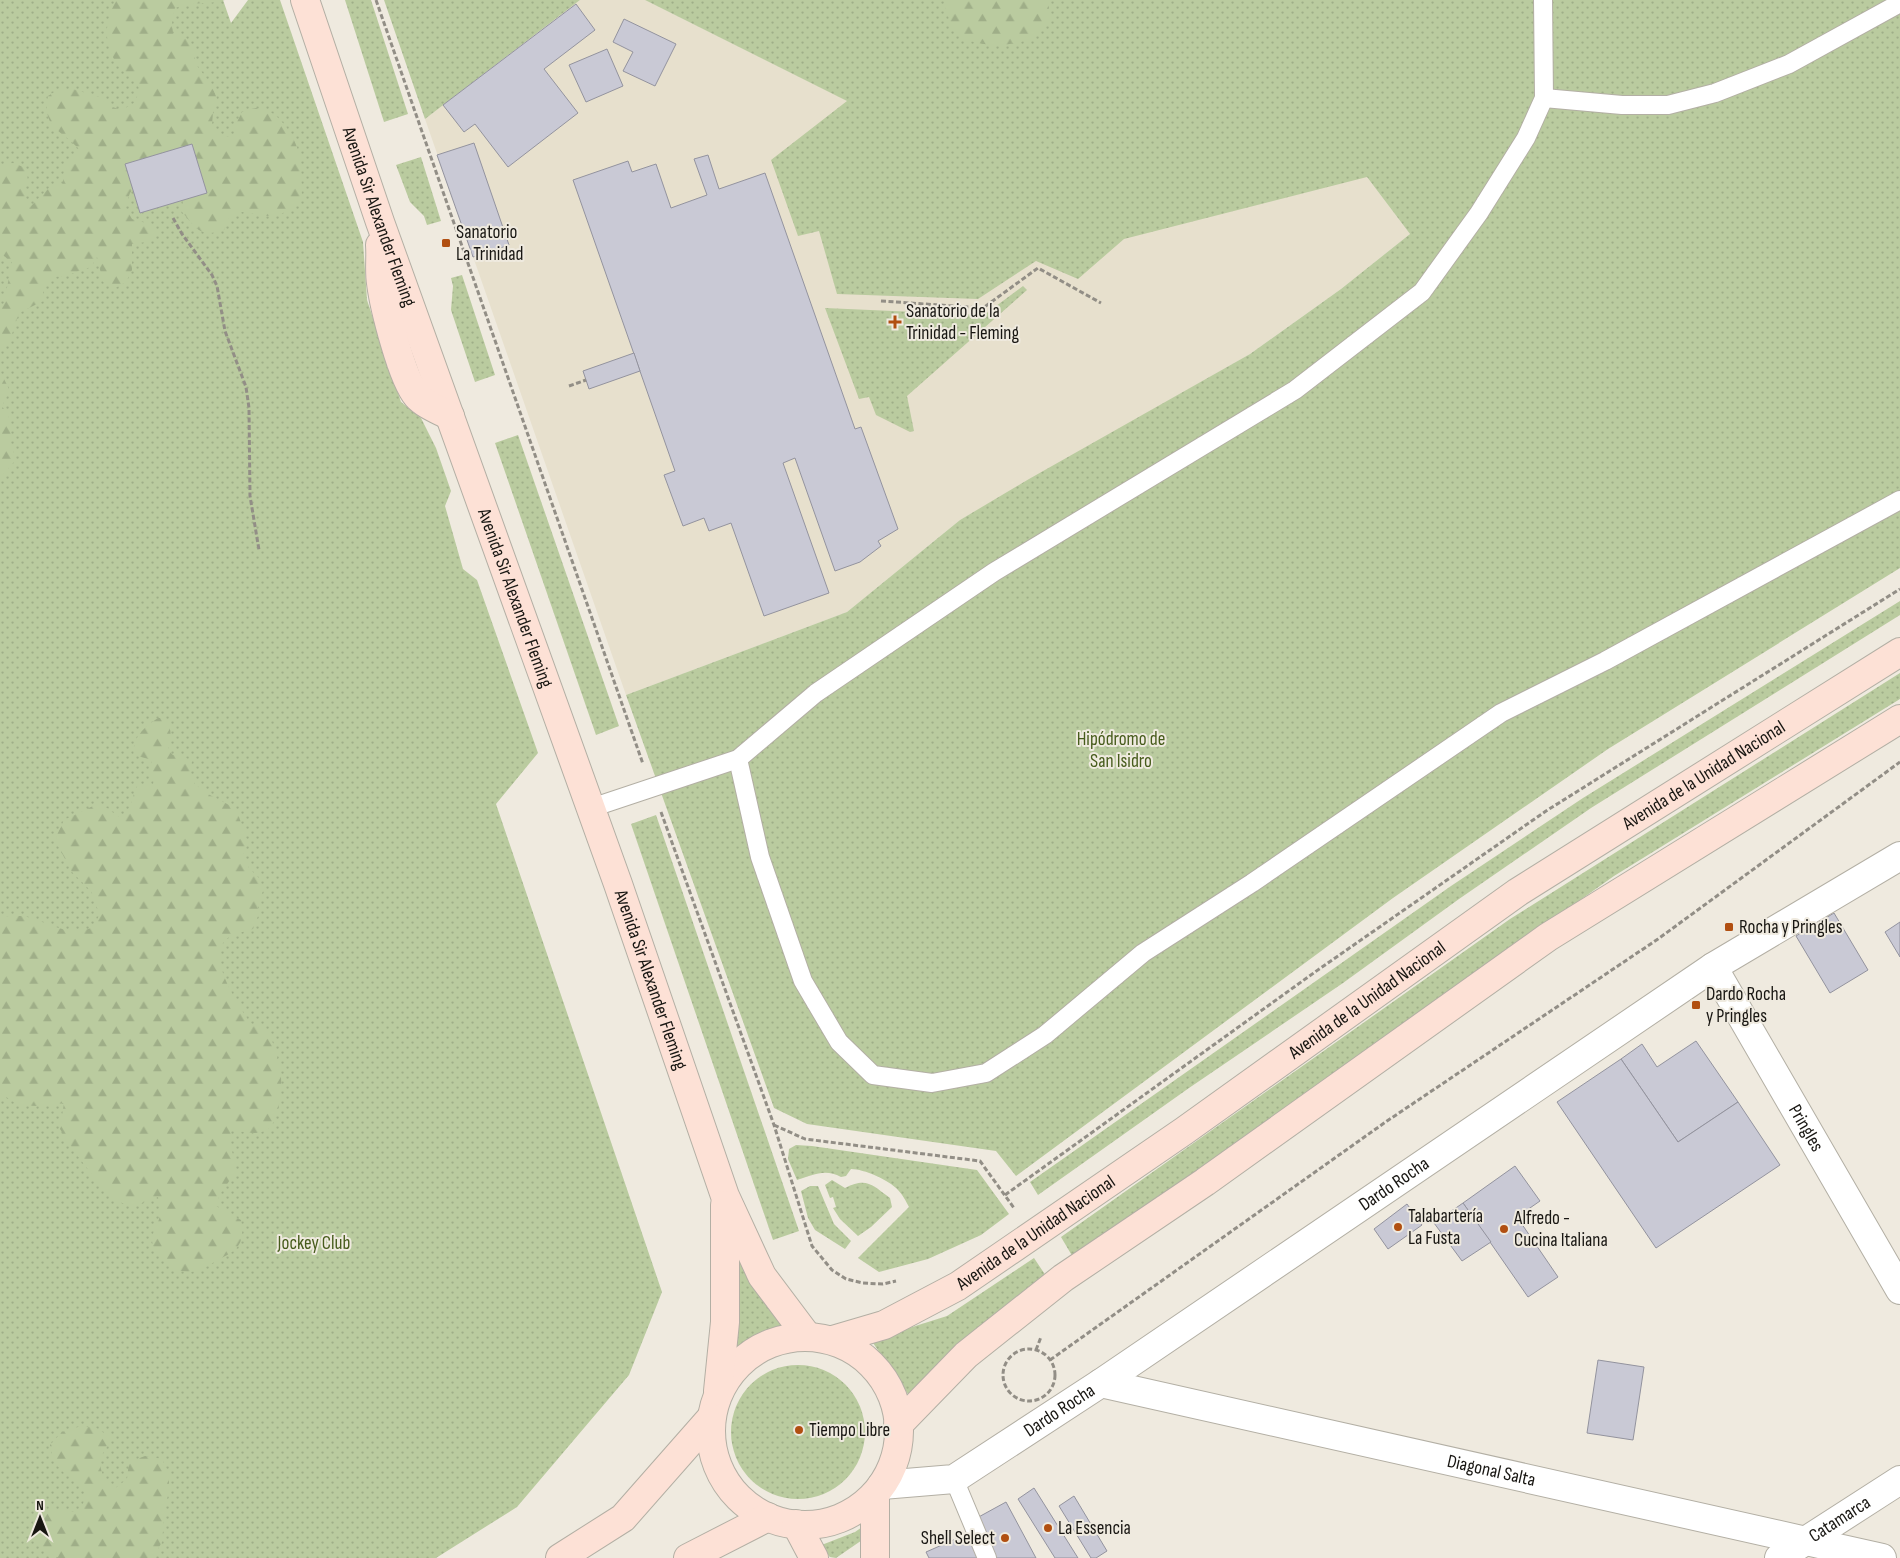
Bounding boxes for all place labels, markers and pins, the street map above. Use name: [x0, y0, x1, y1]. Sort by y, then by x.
place label: Sanatorio La Trinidad: [456, 221, 524, 266]
marker: Sanatorio La Trinidad: [440, 237, 452, 249]
place label: Sanatorio de la Trinidad - Fleming: [906, 300, 1019, 345]
marker: Sanatorio de la Trinidad - Fleming: [888, 315, 902, 329]
place label: Rocha y Pringles: [1739, 916, 1843, 939]
marker: Rocha y Pringles: [1723, 921, 1735, 933]
place label: Dardo Rocha y Pringles: [1706, 983, 1786, 1028]
marker: Dardo Rocha y Pringles: [1690, 999, 1702, 1011]
place label: Talabartería La Fusta: [1408, 1205, 1483, 1250]
place label: Alfredo - Cucina Italiana: [1513, 1207, 1608, 1252]
marker: Talabartería La Fusta: [1392, 1221, 1404, 1233]
marker: Alfredo - Cucina Italiana: [1498, 1223, 1510, 1235]
place label: Tiempo Libre: [809, 1419, 890, 1442]
marker: Tiempo Libre: [793, 1424, 805, 1436]
place label: La Essencia: [1058, 1517, 1131, 1540]
marker: La Essencia: [1042, 1522, 1054, 1534]
place label: Shell Select: [921, 1527, 995, 1550]
marker: Shell Select: [999, 1532, 1011, 1544]

